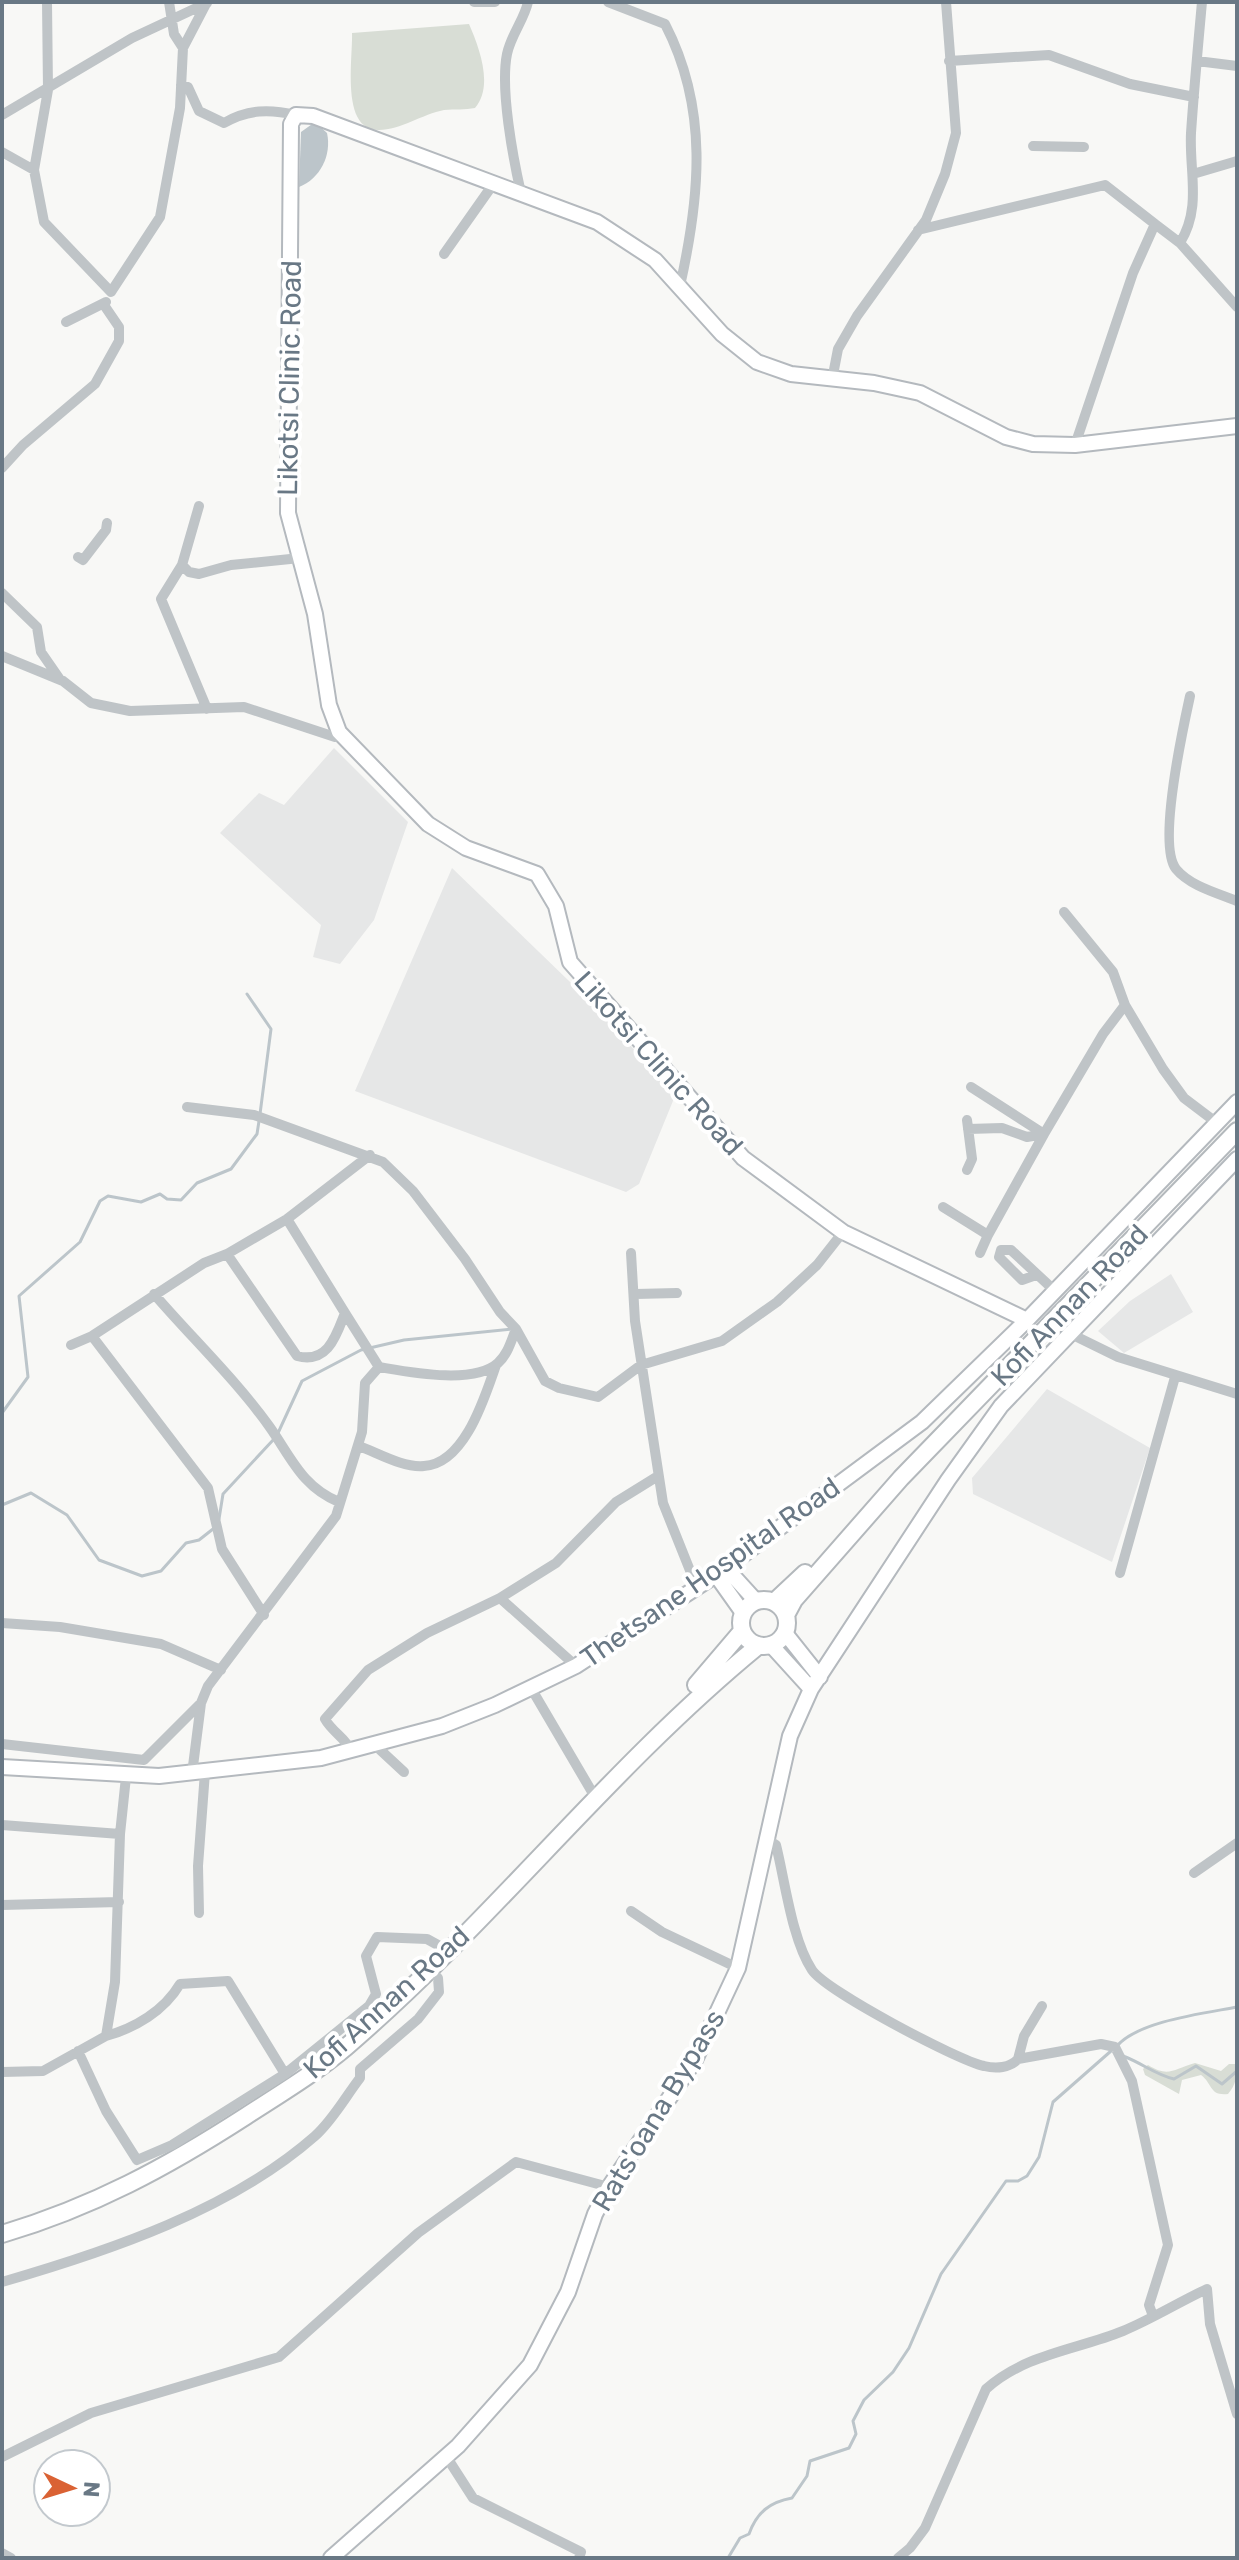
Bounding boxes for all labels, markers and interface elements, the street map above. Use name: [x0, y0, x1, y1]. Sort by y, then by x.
street label: Likotsi Clinic Road: [271, 260, 308, 496]
street label: Likotsi Clinic Road: [567, 965, 750, 1162]
street label: Kofi Annan Road: [984, 1218, 1155, 1393]
street label: Thetsane Hospital Road: [574, 1470, 846, 1674]
street label: Kofi Annan Road: [297, 1919, 476, 2085]
street label: Rats'oana Bypass: [585, 2004, 732, 2217]
north arrow: [32, 2448, 112, 2528]
text: N: [77, 2481, 105, 2498]

